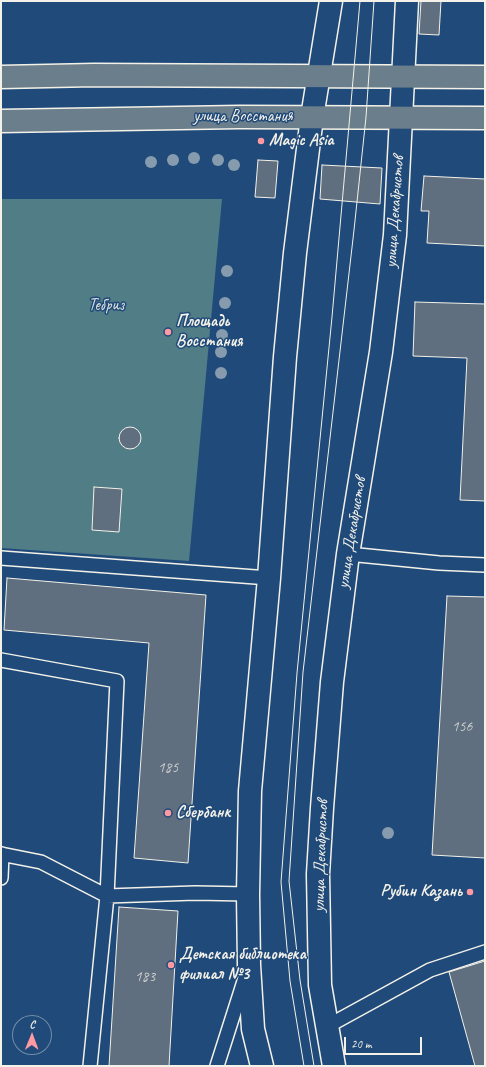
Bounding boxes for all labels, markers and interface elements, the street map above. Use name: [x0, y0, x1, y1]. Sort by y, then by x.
street label: улица Восстания: [193, 107, 293, 127]
place label: Magic Asia: [269, 131, 333, 151]
marker: Magic Asia: [256, 136, 266, 146]
street label: улица Декабристов: [381, 155, 409, 269]
park label: Тебриз: [88, 296, 124, 316]
place label: Площадь Восстания: [176, 312, 243, 352]
marker: Площадь Восстания: [163, 327, 173, 337]
street label: улица Декабристов: [333, 476, 371, 590]
house number: 156: [452, 718, 472, 736]
house number: 185: [158, 759, 178, 777]
street label: улица Декабристов: [309, 800, 333, 912]
place label: Сбербанк: [176, 803, 230, 823]
marker: Сбербанк: [163, 808, 173, 818]
place label: Рубин Казань: [381, 882, 462, 902]
marker: Рубин Казань: [465, 887, 475, 897]
place label: Детская библиотека филиал №3: [179, 945, 306, 985]
marker: Детская библиотека филиал №3: [166, 960, 176, 970]
house number: 183: [135, 968, 155, 986]
north arrow: [12, 1015, 52, 1055]
text: С: [29, 1017, 35, 1031]
scale bar: [346, 1029, 424, 1055]
text: 20 m: [351, 1036, 371, 1052]

